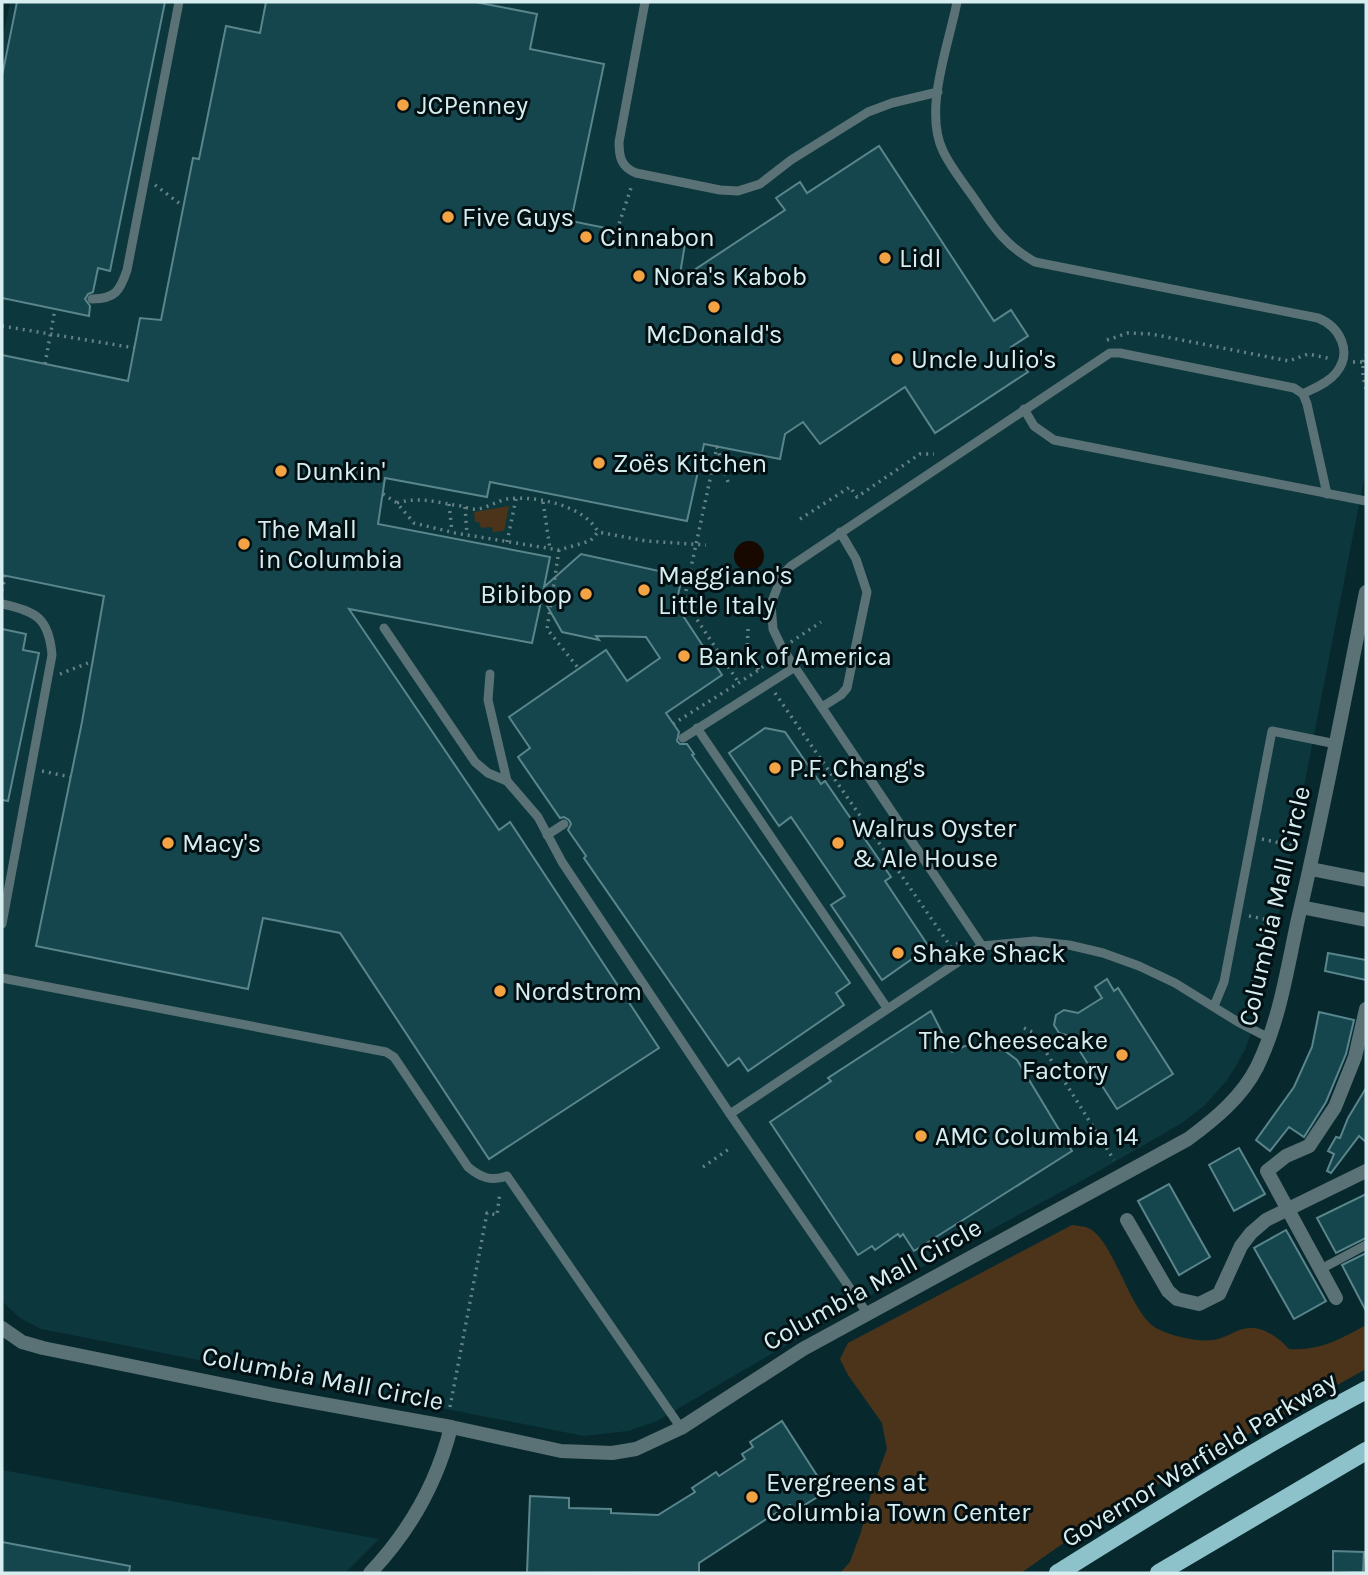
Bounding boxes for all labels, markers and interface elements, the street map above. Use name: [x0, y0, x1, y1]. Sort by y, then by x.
place label: JCPenney: [417, 90, 528, 121]
marker: JCPenney: [395, 97, 411, 113]
place label: Five Guys: [462, 202, 574, 233]
marker: Five Guys: [440, 209, 456, 225]
place label: Cinnabon: [600, 222, 715, 253]
marker: Cinnabon: [578, 229, 594, 245]
place label: Lidl: [899, 243, 942, 274]
marker: Lidl: [877, 250, 893, 266]
place label: Nora's Kabob: [653, 261, 807, 292]
marker: Nora's Kabob: [631, 268, 647, 284]
marker: McDonald's: [706, 299, 722, 315]
place label: McDonald's: [646, 319, 782, 350]
place label: Uncle Julio's: [911, 344, 1057, 375]
marker: Uncle Julio's: [889, 351, 905, 367]
place label: Zoës Kitchen: [613, 448, 767, 479]
marker: Zoës Kitchen: [591, 455, 607, 471]
place label: Dunkin': [295, 456, 385, 487]
marker: Dunkin': [273, 463, 289, 479]
place label: The Mall in Columbia: [258, 514, 403, 575]
marker: The Mall in Columbia: [236, 536, 252, 552]
place label: Maggiano's Little Italy: [658, 560, 793, 621]
place label: Bibibop: [480, 579, 572, 610]
marker: Maggiano's Little Italy: [636, 582, 652, 598]
marker: Bibibop: [578, 586, 594, 602]
place label: Bank of America: [698, 641, 892, 672]
marker: Bank of America: [676, 648, 692, 664]
place label: P.F. Chang's: [789, 753, 926, 784]
marker: P.F. Chang's: [767, 760, 783, 776]
street label: Columbia Mall Circle: [1232, 783, 1317, 1029]
place label: Walrus Oyster & Ale House: [852, 813, 1017, 874]
place label: Macy's: [182, 828, 261, 859]
marker: Macy's: [160, 835, 176, 851]
marker: Walrus Oyster & Ale House: [830, 835, 846, 851]
place label: Shake Shack: [912, 938, 1066, 969]
marker: Shake Shack: [890, 945, 906, 961]
place label: Nordstrom: [514, 976, 642, 1007]
marker: Nordstrom: [492, 983, 508, 999]
place label: The Cheesecake Factory: [919, 1025, 1108, 1086]
marker: The Cheesecake Factory: [1114, 1047, 1130, 1063]
place label: AMC Columbia 14: [935, 1121, 1138, 1152]
marker: AMC Columbia 14: [913, 1128, 929, 1144]
street label: Columbia Mall Circle: [757, 1211, 987, 1357]
street label: Columbia Mall Circle: [200, 1340, 446, 1417]
street label: Governor Warfield Parkway: [1056, 1365, 1342, 1554]
place label: Evergreens at Columbia Town Center: [766, 1467, 1031, 1528]
marker: Evergreens at Columbia Town Center: [744, 1489, 760, 1505]

